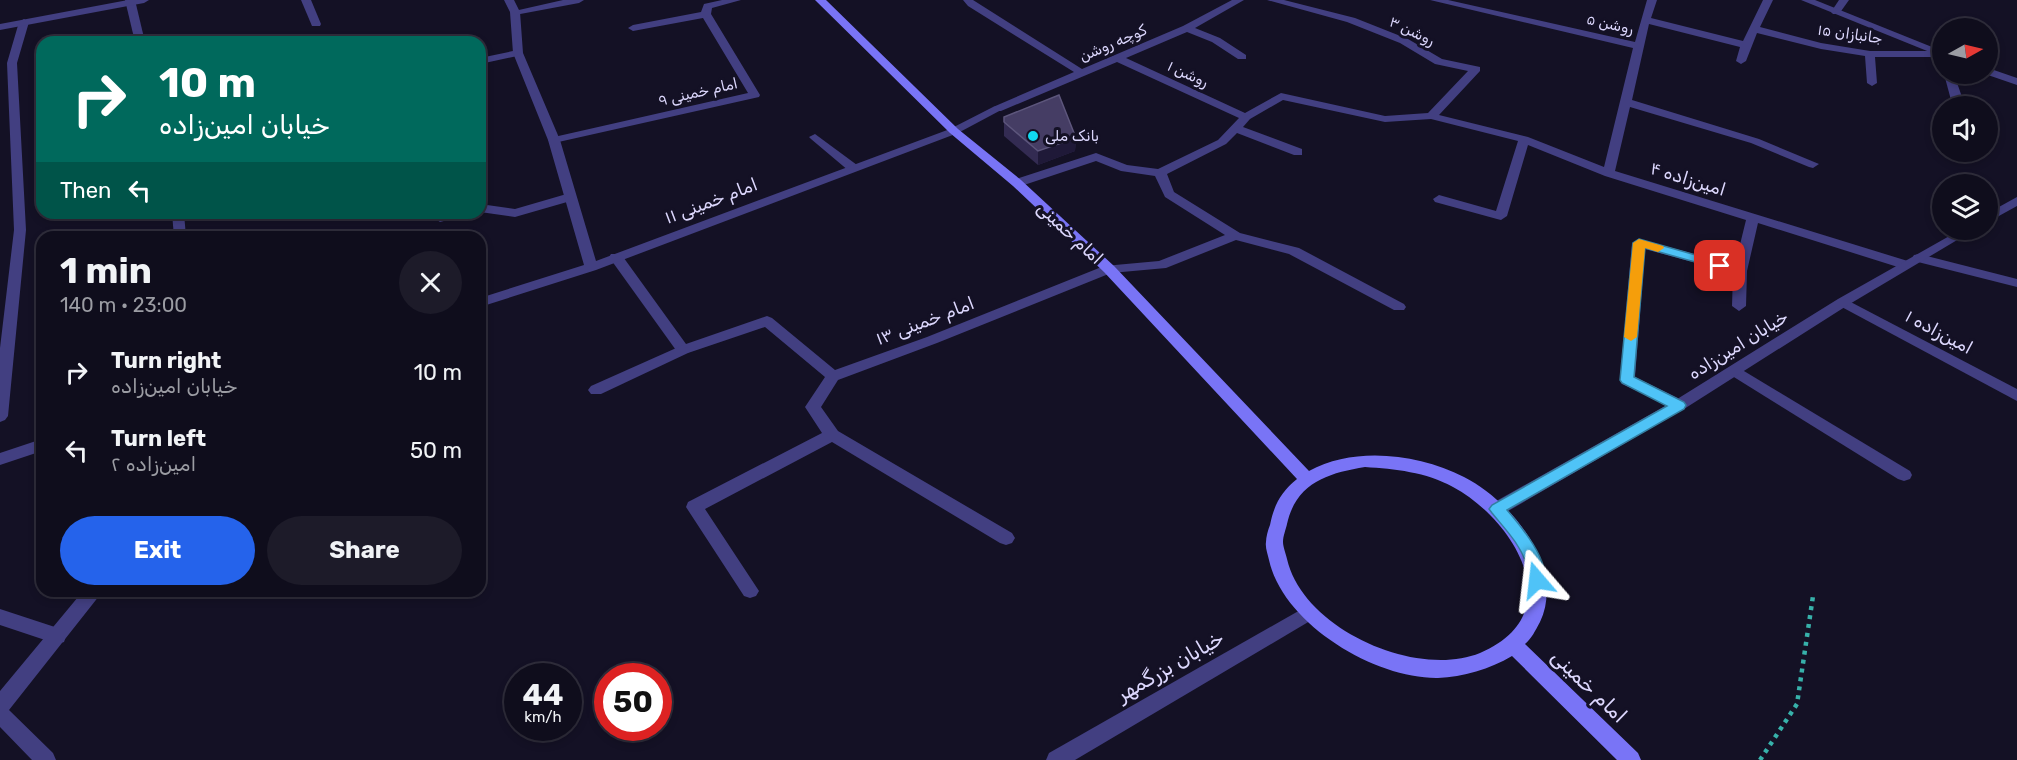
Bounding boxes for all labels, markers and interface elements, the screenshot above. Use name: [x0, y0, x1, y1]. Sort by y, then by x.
street label: روشن ۵: [1584, 10, 1636, 39]
street label: روشن ۳: [1386, 12, 1438, 51]
north arrow: [1932, 18, 1998, 84]
map controls: [1932, 18, 1998, 240]
street label: کوچه روشن: [1077, 21, 1150, 66]
street label: جانبازان ۱۵: [1816, 21, 1884, 47]
street label: روشن ۱: [1164, 57, 1212, 92]
text: 10 m: [159, 58, 256, 108]
icon: right: [60, 60, 138, 138]
street label: امام خمینی ۹: [657, 74, 740, 111]
button: sound: [1932, 96, 1998, 162]
text: خیابان امین‌زاده: [159, 109, 330, 141]
place label: بانک ملی: [1045, 127, 1099, 145]
marker: بانک ملی: [1026, 129, 1040, 143]
street label: امین‌زاده ۴: [1647, 157, 1729, 201]
street label: امام خمینی ۱۱: [661, 173, 761, 229]
icon: left: [123, 174, 156, 207]
button: layers: [1932, 174, 1998, 240]
text: Then: [60, 177, 111, 204]
street label: امام خمینی: [1032, 197, 1108, 269]
pin: [1694, 240, 1745, 291]
text: 1 min: [60, 249, 152, 292]
icon: arrive: [1703, 249, 1736, 282]
button: close: [399, 251, 462, 314]
street label: امام خمینی ۱۳: [873, 292, 977, 350]
text: 140 m · 23:00: [60, 293, 187, 317]
street label: خیابان امین‌زاده: [1684, 305, 1792, 385]
street label: امین‌زاده ۱: [1901, 305, 1977, 359]
text: Turn right: [111, 347, 221, 374]
icon: right: [60, 356, 93, 389]
text: 10 m: [414, 359, 462, 386]
text: خیابان امین‌زاده: [111, 374, 238, 398]
text: Turn left: [111, 425, 206, 452]
icon: left: [60, 434, 93, 467]
text: 50 m: [410, 437, 462, 464]
text: امین‌زاده ۲: [111, 452, 196, 476]
button: Exit: [60, 516, 255, 585]
button: Share: [267, 516, 462, 585]
position arrow: [1505, 548, 1569, 612]
street label: خیابان بزرگمهر: [1110, 625, 1228, 707]
street label: امام خمینی: [1545, 643, 1633, 729]
speed limit sign: 50: [594, 663, 672, 741]
text: 44: [523, 677, 563, 713]
text: km/h: [524, 708, 562, 726]

